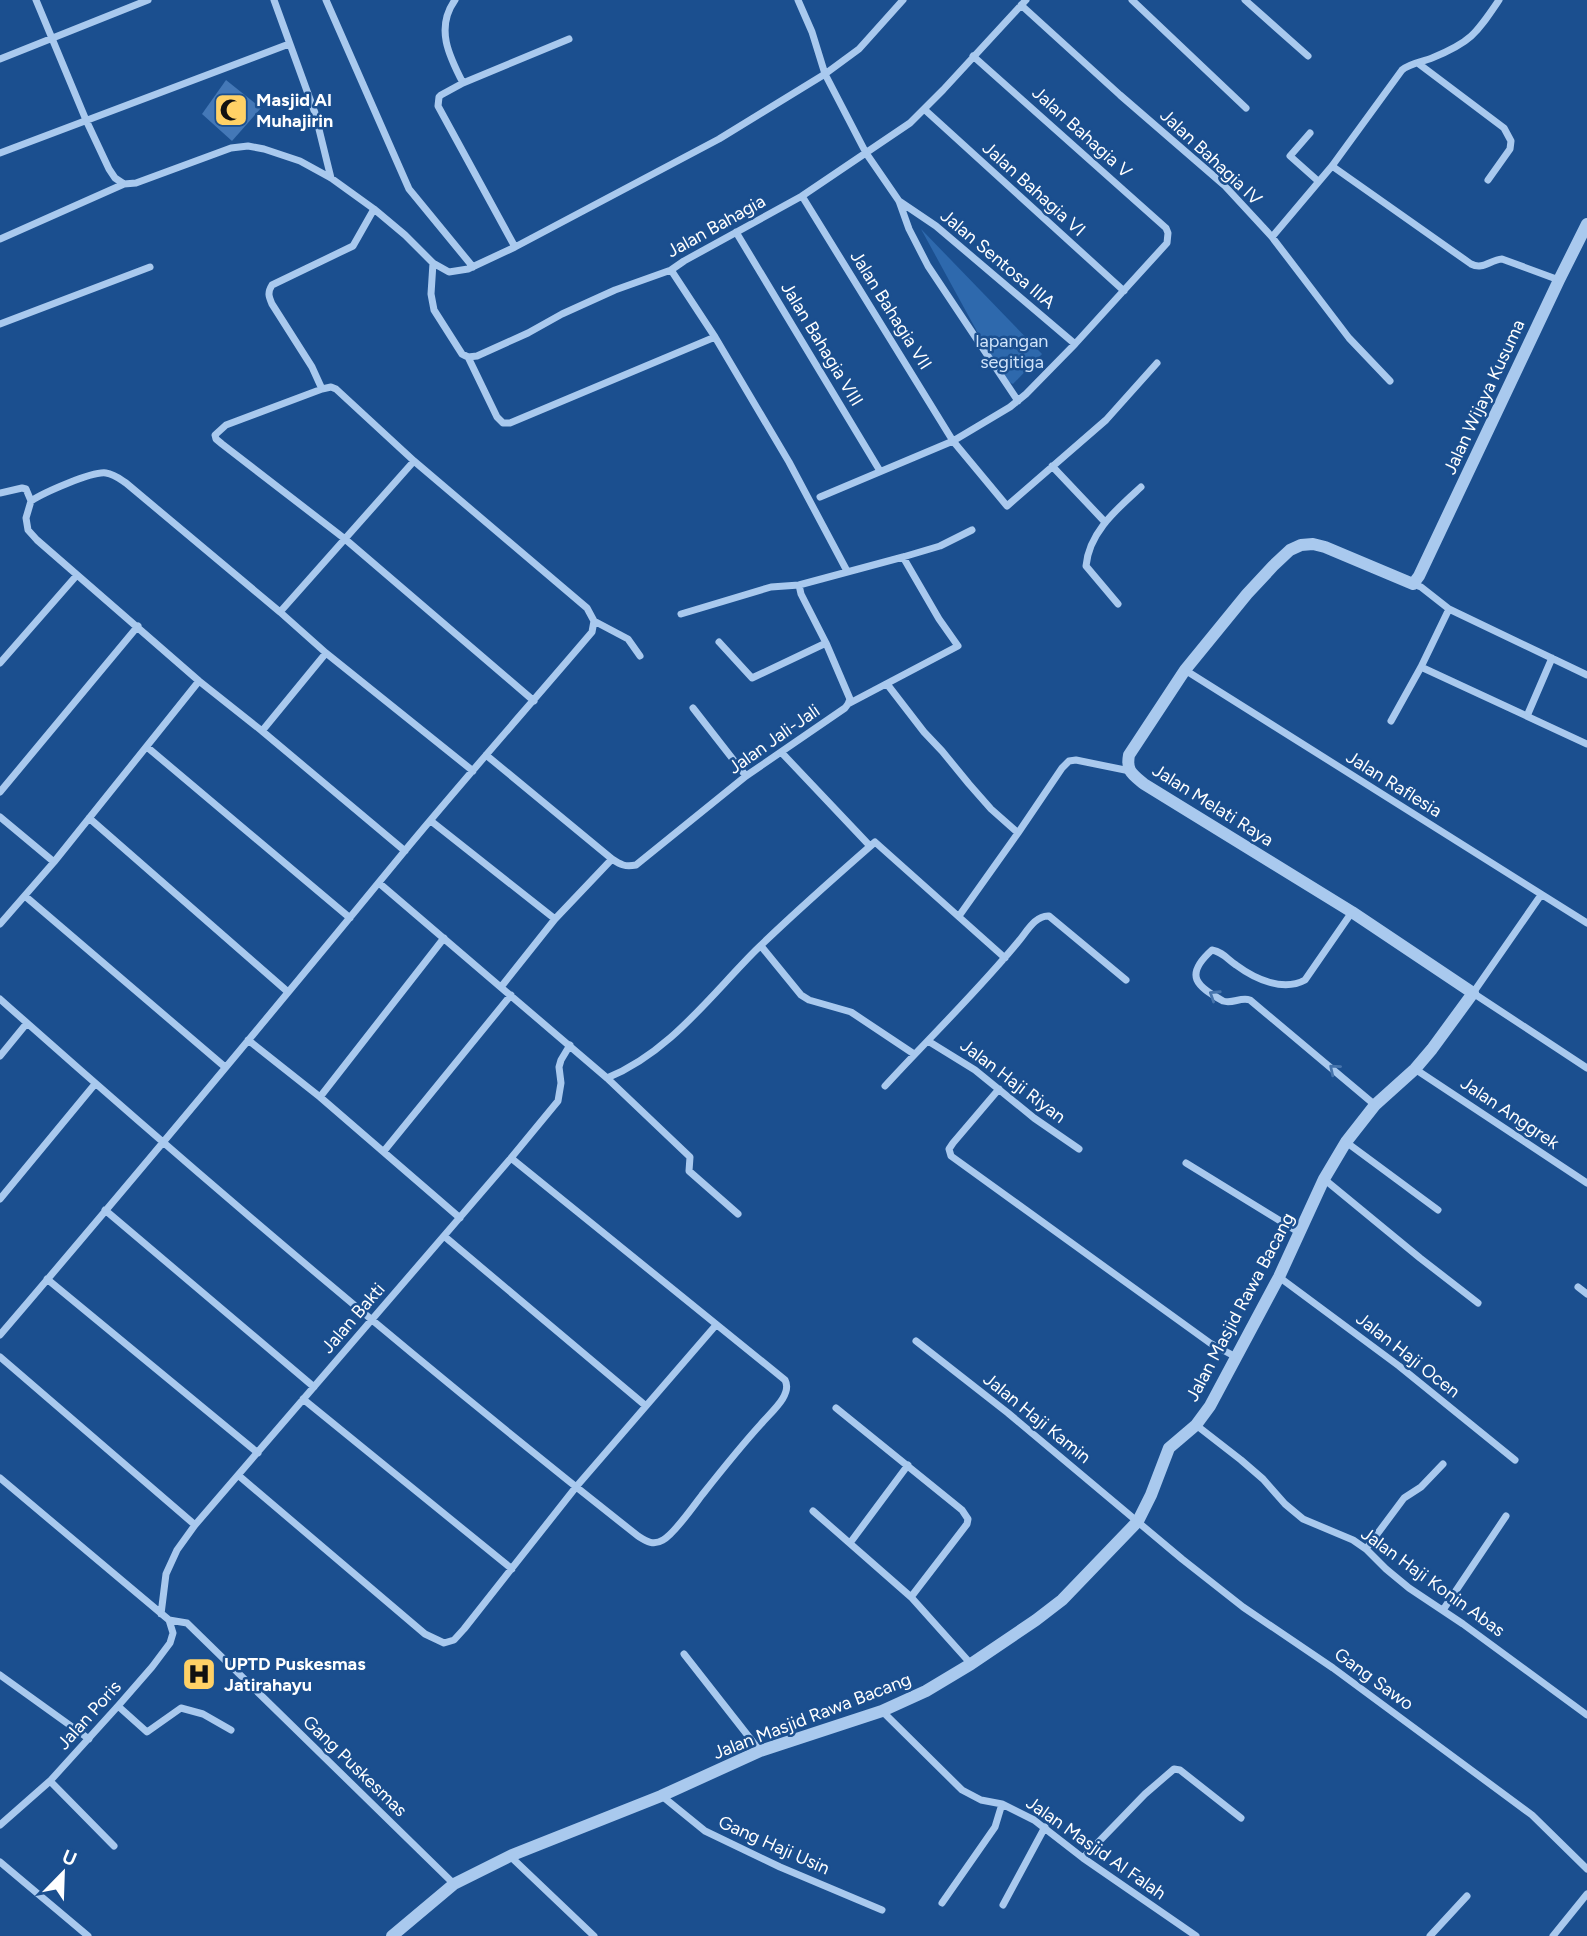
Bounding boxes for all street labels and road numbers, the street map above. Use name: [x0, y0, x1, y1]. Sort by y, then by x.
street label: Jalan Bahagia V: [1028, 82, 1137, 183]
street label: Jalan Bahagia IV: [1156, 104, 1267, 210]
street label: Jalan Bahagia VI: [978, 137, 1090, 241]
street label: Jalan Bahagia: [663, 190, 769, 262]
street label: Jalan Sentosa IIIA: [936, 205, 1060, 313]
street label: Jalan Bahagia VII: [846, 246, 936, 374]
street label: Jalan Bahagia VIII: [776, 278, 868, 410]
street label: Jalan Wijaya Kusuma: [1438, 316, 1530, 478]
street label: Jalan Jali-Jali: [724, 699, 824, 779]
street label: Jalan Raflesia: [1342, 746, 1446, 822]
street label: Jalan Melati Raya: [1148, 759, 1278, 851]
street label: Jalan Haji Riyan: [956, 1034, 1070, 1128]
street label: Jalan Anggrek: [1457, 1072, 1564, 1154]
street label: Jalan Masjid Rawa Bacang: [1181, 1209, 1299, 1405]
street label: Jalan Bakti: [316, 1278, 390, 1358]
street label: Jalan Haji Ocen: [1352, 1308, 1464, 1402]
street label: Jalan Haji Kamin: [979, 1368, 1095, 1468]
street label: Jalan Haji Konin Abas: [1357, 1522, 1509, 1642]
street label: Gang Sawo: [1330, 1643, 1418, 1715]
street label: Jalan Masjid Rawa Bacang: [710, 1668, 914, 1764]
street label: Jalan Poris: [52, 1676, 126, 1754]
street label: Gang Puskesmas: [298, 1711, 412, 1821]
street label: Jalan Masjid Al Falah: [1022, 1792, 1170, 1904]
street label: Gang Haji Usin: [715, 1811, 833, 1879]

